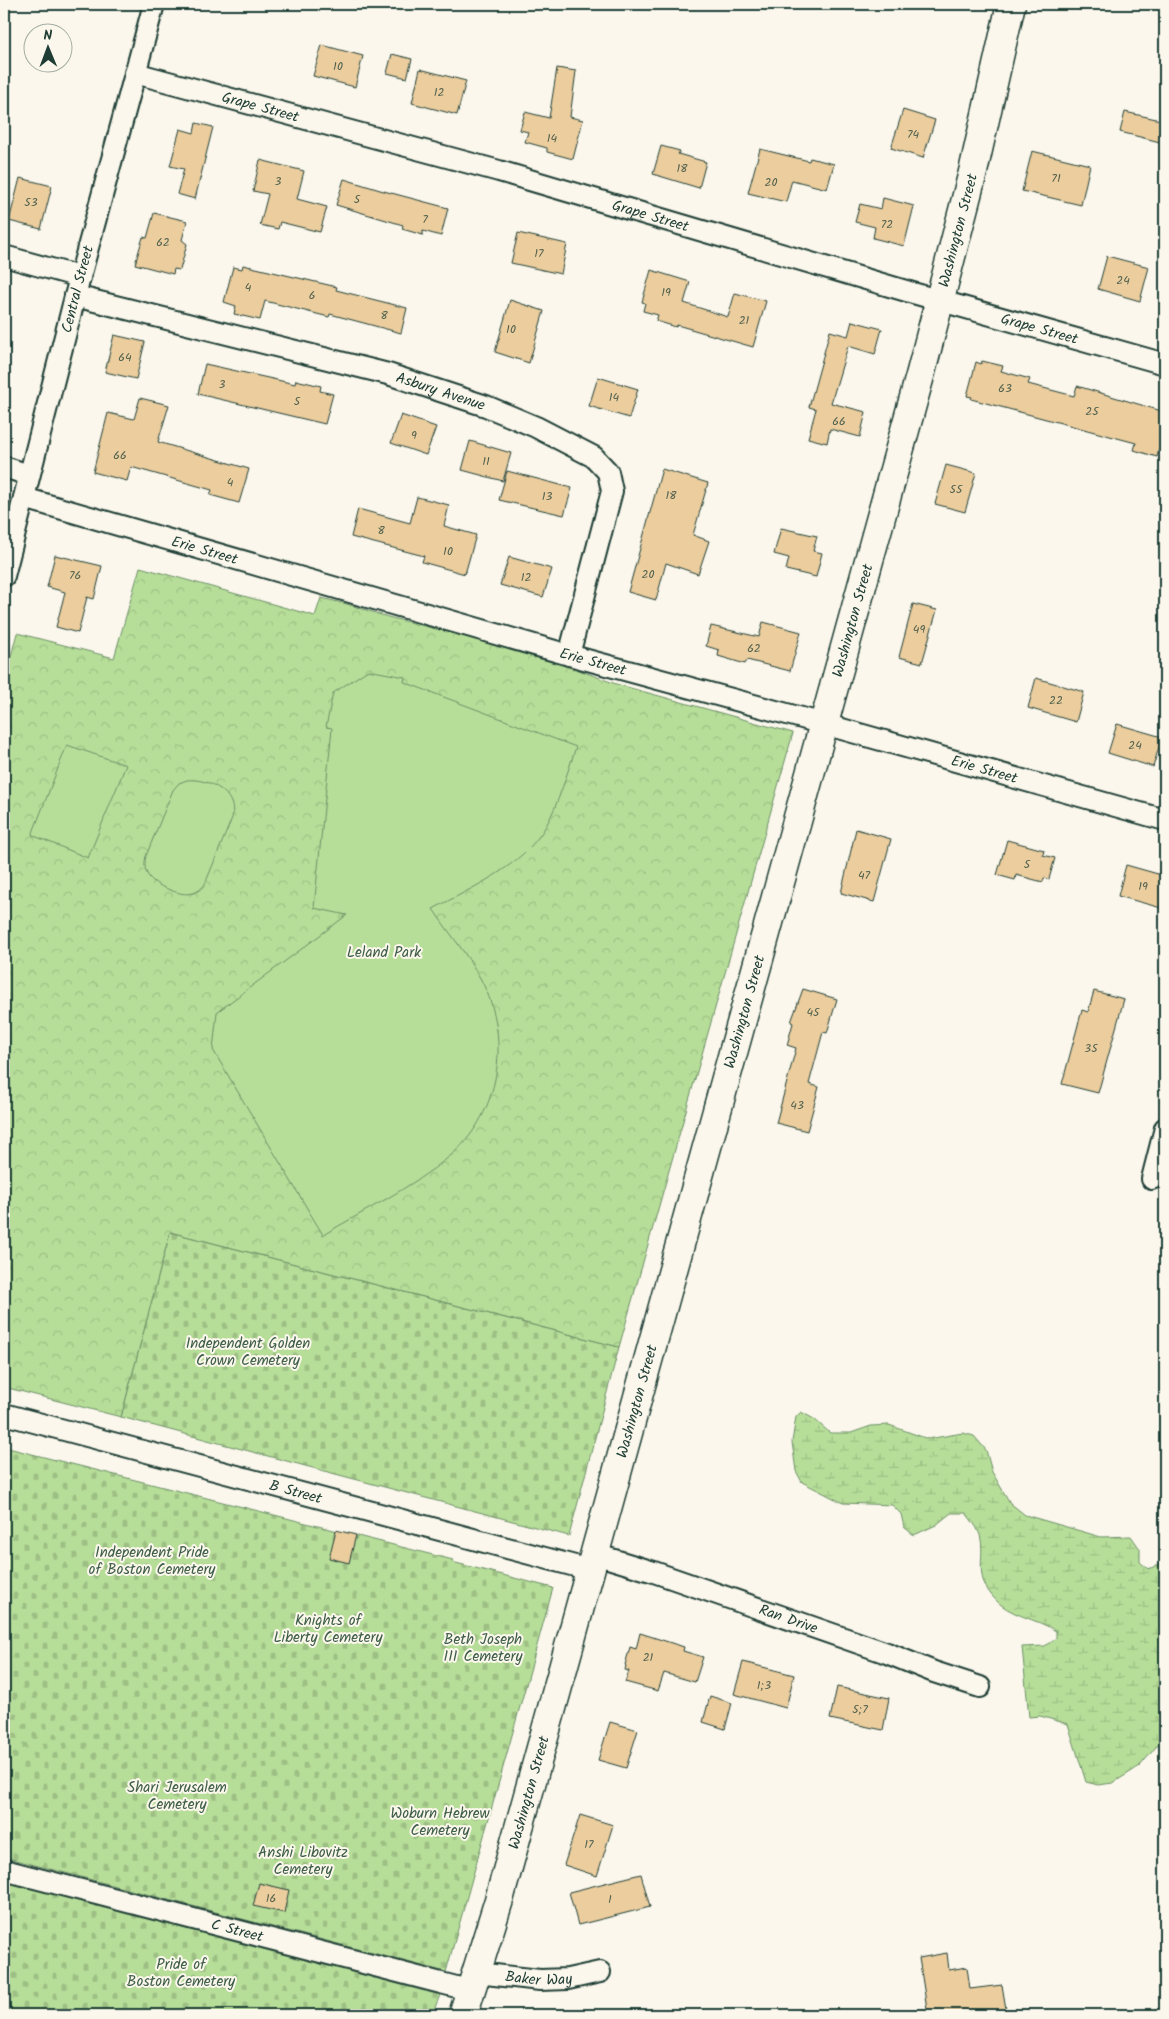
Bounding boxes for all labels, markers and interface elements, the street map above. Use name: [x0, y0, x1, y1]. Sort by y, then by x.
north arrow: [22, 22, 72, 72]
text: N: [43, 25, 53, 47]
house number: 10: [333, 57, 343, 76]
house number: 12: [434, 83, 444, 102]
street label: Grape Street: [219, 86, 302, 130]
house number: 74: [907, 125, 919, 144]
house number: 14: [547, 129, 558, 148]
house number: 18: [677, 159, 688, 178]
house number: 71: [1051, 169, 1061, 188]
street label: Washington Street: [932, 171, 985, 290]
house number: 3: [275, 172, 282, 191]
house number: 20: [765, 173, 777, 192]
house number: 5: [354, 190, 362, 209]
house number: 53: [24, 193, 38, 212]
street label: Grape Street: [609, 194, 692, 239]
house number: 7: [422, 210, 428, 229]
house number: 72: [881, 215, 893, 234]
house number: 62: [156, 233, 170, 252]
street label: Central Street: [55, 243, 101, 336]
house number: 17: [534, 244, 544, 263]
house number: 24: [1116, 271, 1130, 290]
house number: 4: [245, 278, 252, 297]
house number: 19: [661, 283, 671, 302]
house number: 6: [309, 286, 315, 305]
house number: 8: [380, 306, 388, 325]
street label: Grape Street: [998, 307, 1081, 352]
house number: 21: [739, 311, 750, 330]
house number: 10: [506, 320, 516, 339]
house number: 64: [118, 348, 132, 367]
street label: Asbury Avenue: [393, 366, 488, 418]
house number: 3: [219, 375, 226, 394]
house number: 63: [998, 379, 1012, 398]
house number: 14: [609, 388, 620, 407]
house number: 5: [294, 392, 302, 411]
house number: 25: [1085, 402, 1100, 421]
house number: 66: [832, 412, 846, 431]
house number: 9: [411, 426, 417, 445]
house number: 66: [113, 446, 127, 465]
house number: 11: [482, 452, 490, 471]
house number: 4: [227, 473, 234, 492]
house number: 55: [950, 480, 964, 499]
house number: 18: [666, 486, 677, 505]
house number: 13: [542, 487, 552, 506]
house number: 8: [377, 521, 385, 540]
street label: Erie Street: [168, 530, 241, 572]
house number: 10: [443, 542, 453, 561]
street label: Washington Street: [826, 561, 881, 680]
house number: 20: [642, 565, 654, 584]
house number: 76: [69, 566, 81, 585]
house number: 12: [521, 568, 531, 587]
house number: 49: [913, 620, 925, 639]
house number: 62: [747, 639, 761, 658]
street label: Erie Street: [556, 642, 629, 683]
house number: 22: [1049, 691, 1063, 710]
house number: 24: [1128, 736, 1142, 755]
street label: Erie Street: [948, 749, 1020, 791]
house number: 5: [1024, 855, 1032, 874]
house number: 47: [858, 866, 871, 885]
house number: 19: [1138, 877, 1148, 896]
park label: Leland Park: [347, 941, 422, 965]
street label: Washington Street: [718, 952, 772, 1071]
house number: 45: [806, 1003, 821, 1022]
house number: 35: [1084, 1039, 1099, 1058]
house number: 43: [790, 1096, 804, 1115]
park label: Independent Golden Crown Cemetery: [186, 1332, 310, 1373]
street label: Washington Street: [611, 1342, 665, 1461]
street label: B Street: [267, 1474, 325, 1511]
park label: Independent Pride of Boston Cemetery: [89, 1541, 216, 1582]
street label: Ran Drive: [755, 1598, 821, 1641]
park label: Knights of Liberty Cemetery: [273, 1609, 384, 1650]
park label: Beth Joseph III Cemetery: [444, 1628, 523, 1669]
house number: 21: [643, 1648, 654, 1667]
house number: 1;3: [757, 1676, 771, 1695]
house number: 5;7: [852, 1700, 868, 1719]
street label: Washington Street: [503, 1733, 557, 1852]
park label: Shari Jerusalem Cemetery: [127, 1776, 227, 1817]
park label: Woburn Hebrew Cemetery: [390, 1802, 490, 1843]
house number: 17: [584, 1835, 594, 1854]
park label: Anshi Libovitz Cemetery: [258, 1841, 348, 1882]
house number: 16: [266, 1889, 276, 1908]
house number: 1: [608, 1890, 612, 1909]
street label: C Street: [208, 1913, 266, 1950]
park label: Pride of Boston Cemetery: [127, 1953, 236, 1994]
street label: Baker Way: [504, 1965, 576, 1993]

